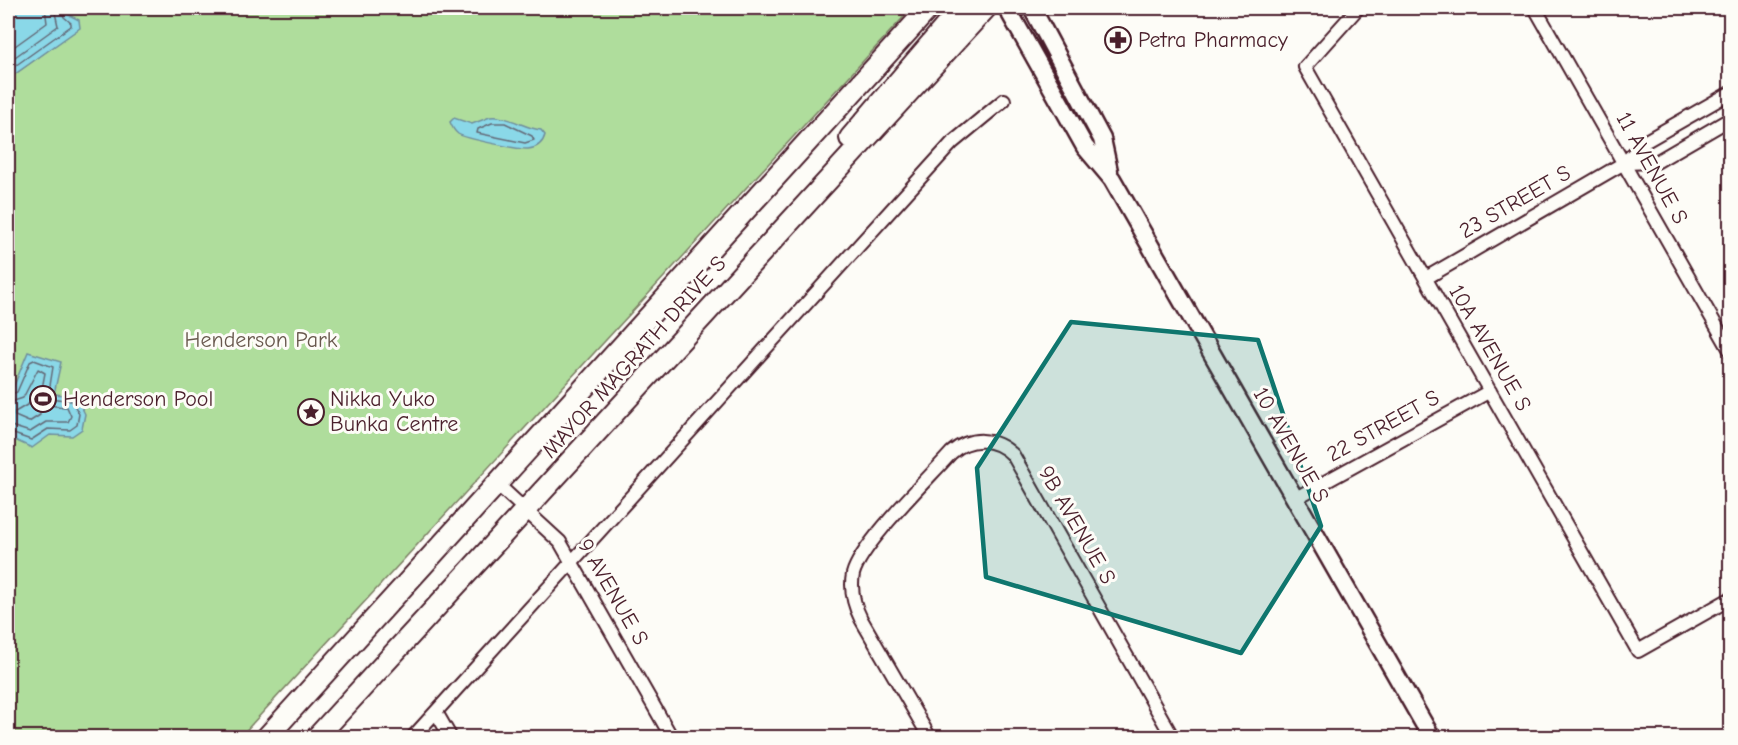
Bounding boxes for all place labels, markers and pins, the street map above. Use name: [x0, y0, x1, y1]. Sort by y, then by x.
pharmacy icon: Petra Pharmacy: [1103, 25, 1133, 55]
place label: Petra Pharmacy: [1138, 27, 1288, 53]
sports icon: Henderson Pool: [28, 384, 58, 414]
place label: Henderson Pool: [63, 386, 213, 412]
place label: Nikka Yuko Bunka Centre: [330, 386, 458, 437]
place icon: Nikka Yuko Bunka Centre: [296, 397, 326, 427]

